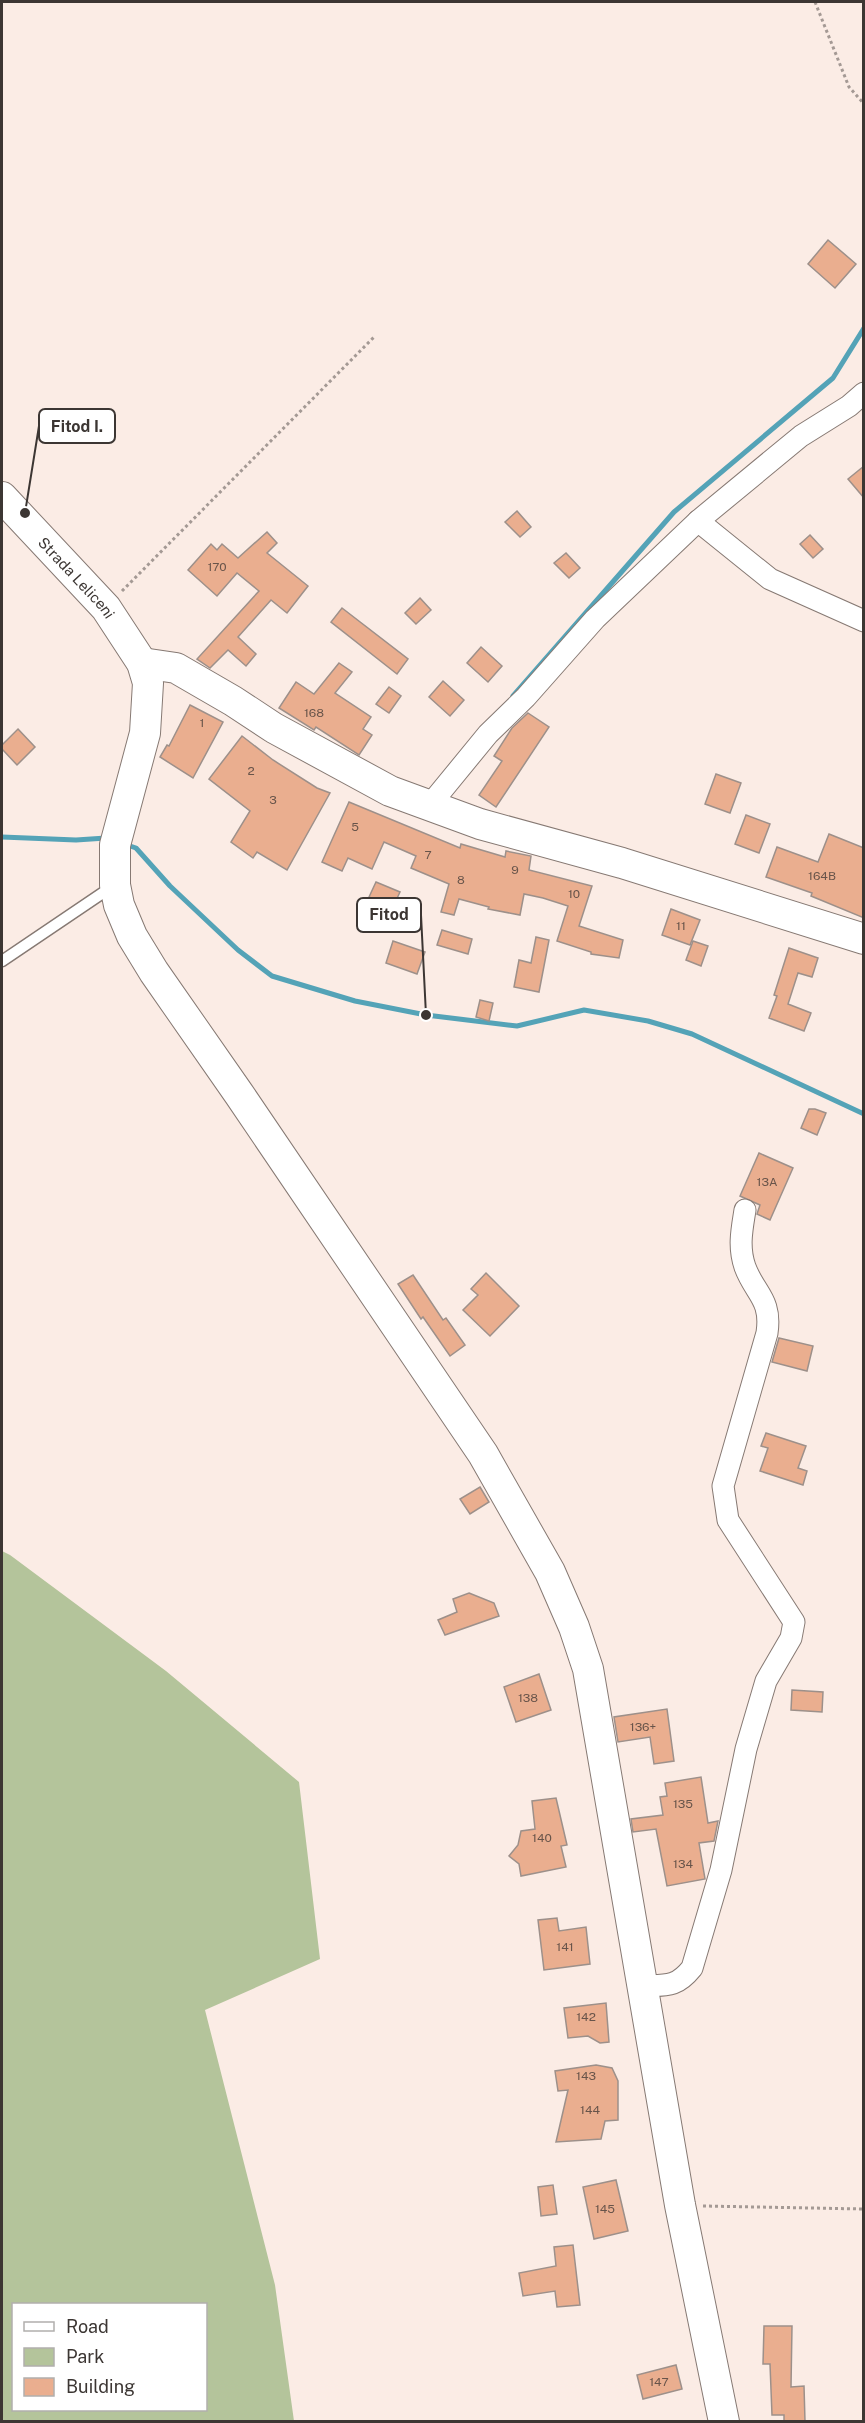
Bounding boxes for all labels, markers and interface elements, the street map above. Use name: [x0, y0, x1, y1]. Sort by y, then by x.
callout: Fitod I.: [39, 409, 115, 443]
text: Fitod I.: [51, 417, 103, 436]
street label: Strada Leliceni: [35, 533, 119, 621]
house number: 170: [207, 560, 227, 574]
house number: 168: [304, 706, 324, 720]
house number: 1: [200, 716, 204, 730]
house number: 2: [247, 764, 255, 778]
house number: 3: [269, 793, 277, 807]
house number: 5: [351, 820, 359, 834]
house number: 7: [424, 848, 432, 862]
house number: 9: [511, 863, 519, 877]
house number: 164B: [808, 869, 836, 883]
house number: 8: [457, 873, 465, 887]
house number: 10: [568, 887, 580, 901]
callout: Fitod: [357, 898, 421, 932]
text: Fitod: [369, 905, 409, 924]
house number: 11: [676, 919, 686, 933]
house number: 13A: [757, 1175, 778, 1189]
house number: 138: [518, 1691, 538, 1705]
house number: 136+: [630, 1720, 656, 1734]
house number: 135: [673, 1797, 693, 1811]
house number: 140: [532, 1831, 552, 1845]
house number: 134: [673, 1857, 693, 1871]
house number: 141: [556, 1940, 574, 1954]
house number: 142: [576, 2010, 596, 2024]
house number: 143: [576, 2069, 596, 2083]
house number: 144: [580, 2103, 600, 2117]
house number: 145: [595, 2202, 615, 2216]
legend: [12, 2303, 207, 2411]
text: Road: [66, 2316, 109, 2337]
text: Park: [66, 2346, 104, 2367]
house number: 147: [649, 2375, 669, 2389]
text: Building: [66, 2376, 135, 2397]

